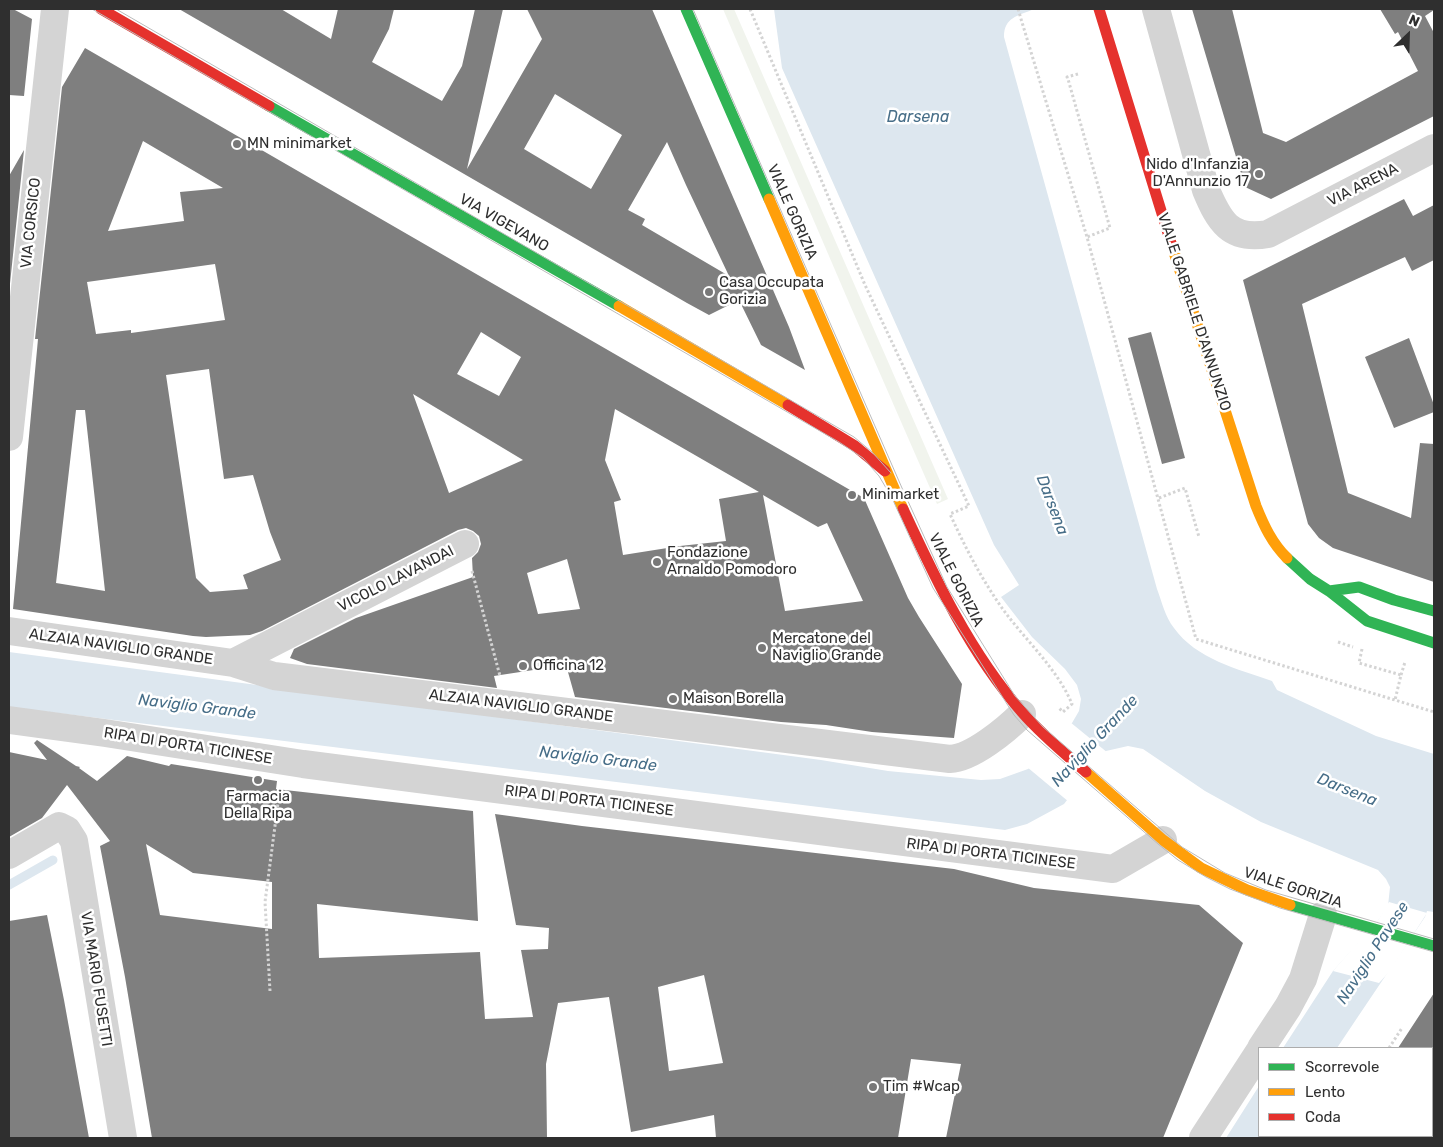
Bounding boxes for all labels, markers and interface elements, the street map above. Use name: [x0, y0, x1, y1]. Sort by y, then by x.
north arrow: [1383, 10, 1433, 60]
text: N: [1406, 11, 1422, 31]
water label: Darsena: [887, 107, 949, 127]
place label: MN minimarket: [247, 135, 352, 153]
marker: MN minimarket: [231, 138, 243, 150]
place label: Nido d'Infanzia D'Annunzio 17: [1146, 156, 1249, 191]
street label: VIA ARENA: [1325, 159, 1401, 211]
street label: VIALE GORIZIA: [763, 161, 821, 263]
marker: Nido d'Infanzia D'Annunzio 17: [1253, 168, 1265, 180]
street label: VIA CORSICO: [17, 177, 45, 269]
street label: VIA VIGEVANO: [456, 190, 552, 256]
street label: VIALE GABRIELE D'ANNUNZIO: [1153, 211, 1235, 413]
place label: Casa Occupata Gorizia: [719, 274, 824, 309]
marker: Casa Occupata Gorizia: [703, 286, 715, 298]
water label: Darsena: [1032, 472, 1072, 538]
place label: Minimarket: [862, 486, 939, 504]
marker: Minimarket: [846, 489, 858, 501]
street label: VIALE GORIZIA: [925, 530, 987, 630]
street label: VICOLO LAVANDAI: [335, 542, 457, 616]
place label: Fondazione Arnaldo Pomodoro: [667, 544, 797, 579]
marker: Fondazione Arnaldo Pomodoro: [651, 556, 663, 568]
street label: ALZAIA NAVIGLIO GRANDE: [28, 625, 214, 669]
place label: Mercatone del Naviglio Grande: [772, 630, 881, 665]
marker: Mercatone del Naviglio Grande: [756, 642, 768, 654]
place label: Officina 12: [533, 657, 604, 675]
marker: Officina 12: [517, 660, 529, 672]
street label: ALZAIA NAVIGLIO GRANDE: [428, 686, 614, 726]
water label: Naviglio Grande: [137, 690, 257, 724]
place label: Maison Borella: [683, 690, 784, 708]
water label: Naviglio Grande: [1048, 691, 1142, 791]
marker: Maison Borella: [667, 693, 679, 705]
street label: RIPA DI PORTA TICINESE: [102, 724, 274, 768]
water label: Naviglio Grande: [538, 742, 658, 776]
water label: Darsena: [1314, 769, 1380, 811]
marker: Farmacia Della Ripa: [252, 774, 264, 786]
street label: RIPA DI PORTA TICINESE: [503, 782, 675, 820]
place label: Farmacia Della Ripa: [224, 788, 292, 823]
street label: RIPA DI PORTA TICINESE: [905, 835, 1077, 873]
street label: VIALE GORIZIA: [1241, 864, 1345, 912]
water label: Naviglio Pavese: [1333, 898, 1413, 1008]
street label: VIA MARIO FUSETTI: [76, 910, 116, 1048]
legend: [1258, 1047, 1433, 1137]
text: Scorrevole: [1305, 1058, 1379, 1076]
place label: Tim #Wcap: [883, 1078, 960, 1096]
marker: Tim #Wcap: [867, 1081, 879, 1093]
text: Lento: [1305, 1083, 1345, 1101]
text: Coda: [1305, 1108, 1341, 1126]

